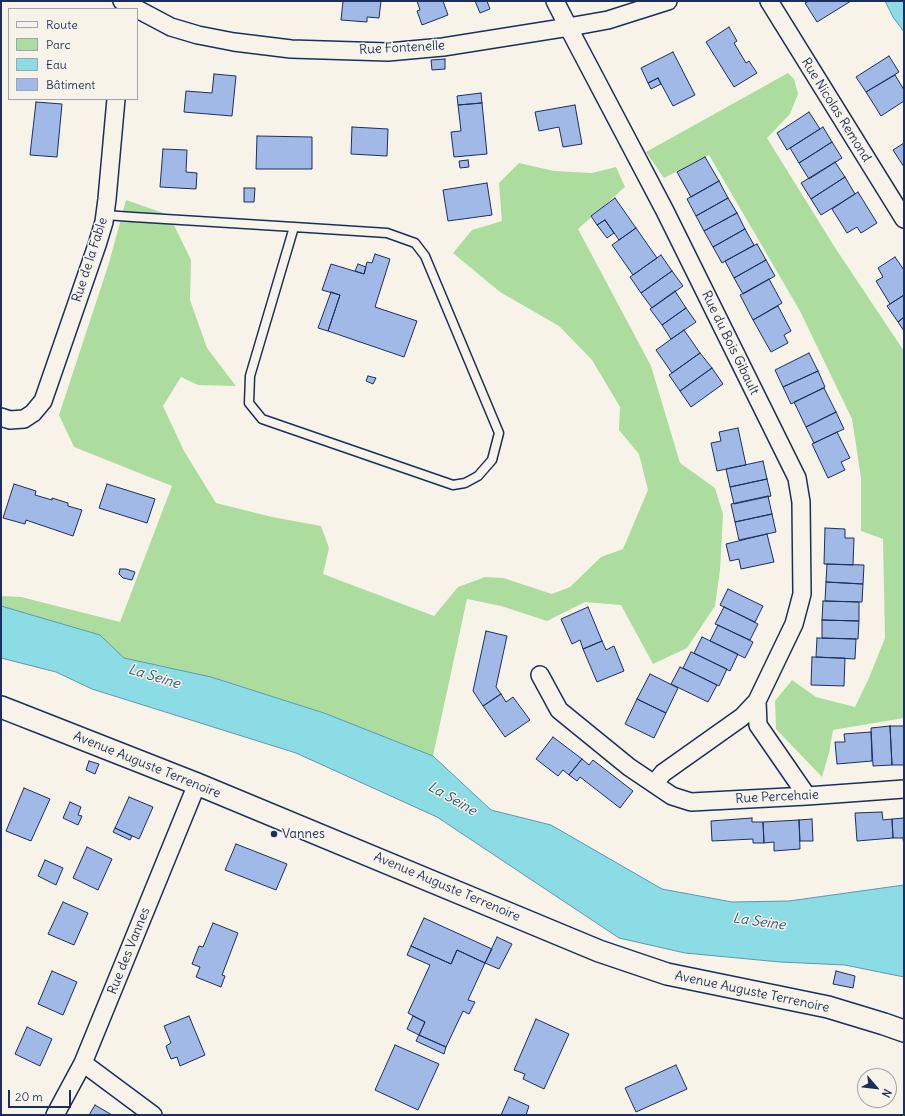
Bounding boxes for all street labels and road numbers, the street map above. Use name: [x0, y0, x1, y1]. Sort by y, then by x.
street label: Rue Fontenelle: [359, 38, 445, 58]
street label: Rue Nicolas Remond: [798, 55, 874, 165]
street label: Rue de la Fable: [69, 216, 111, 304]
street label: Rue du Bois Gibault: [698, 289, 762, 397]
street label: Avenue Auguste Terrenoire: [71, 728, 223, 802]
street label: Rue Percehaie: [735, 787, 819, 807]
street label: Avenue Auguste Terrenoire: [371, 849, 523, 925]
street label: Rue des Vannes: [104, 905, 154, 997]
street label: Avenue Auguste Terrenoire: [673, 968, 831, 1016]

